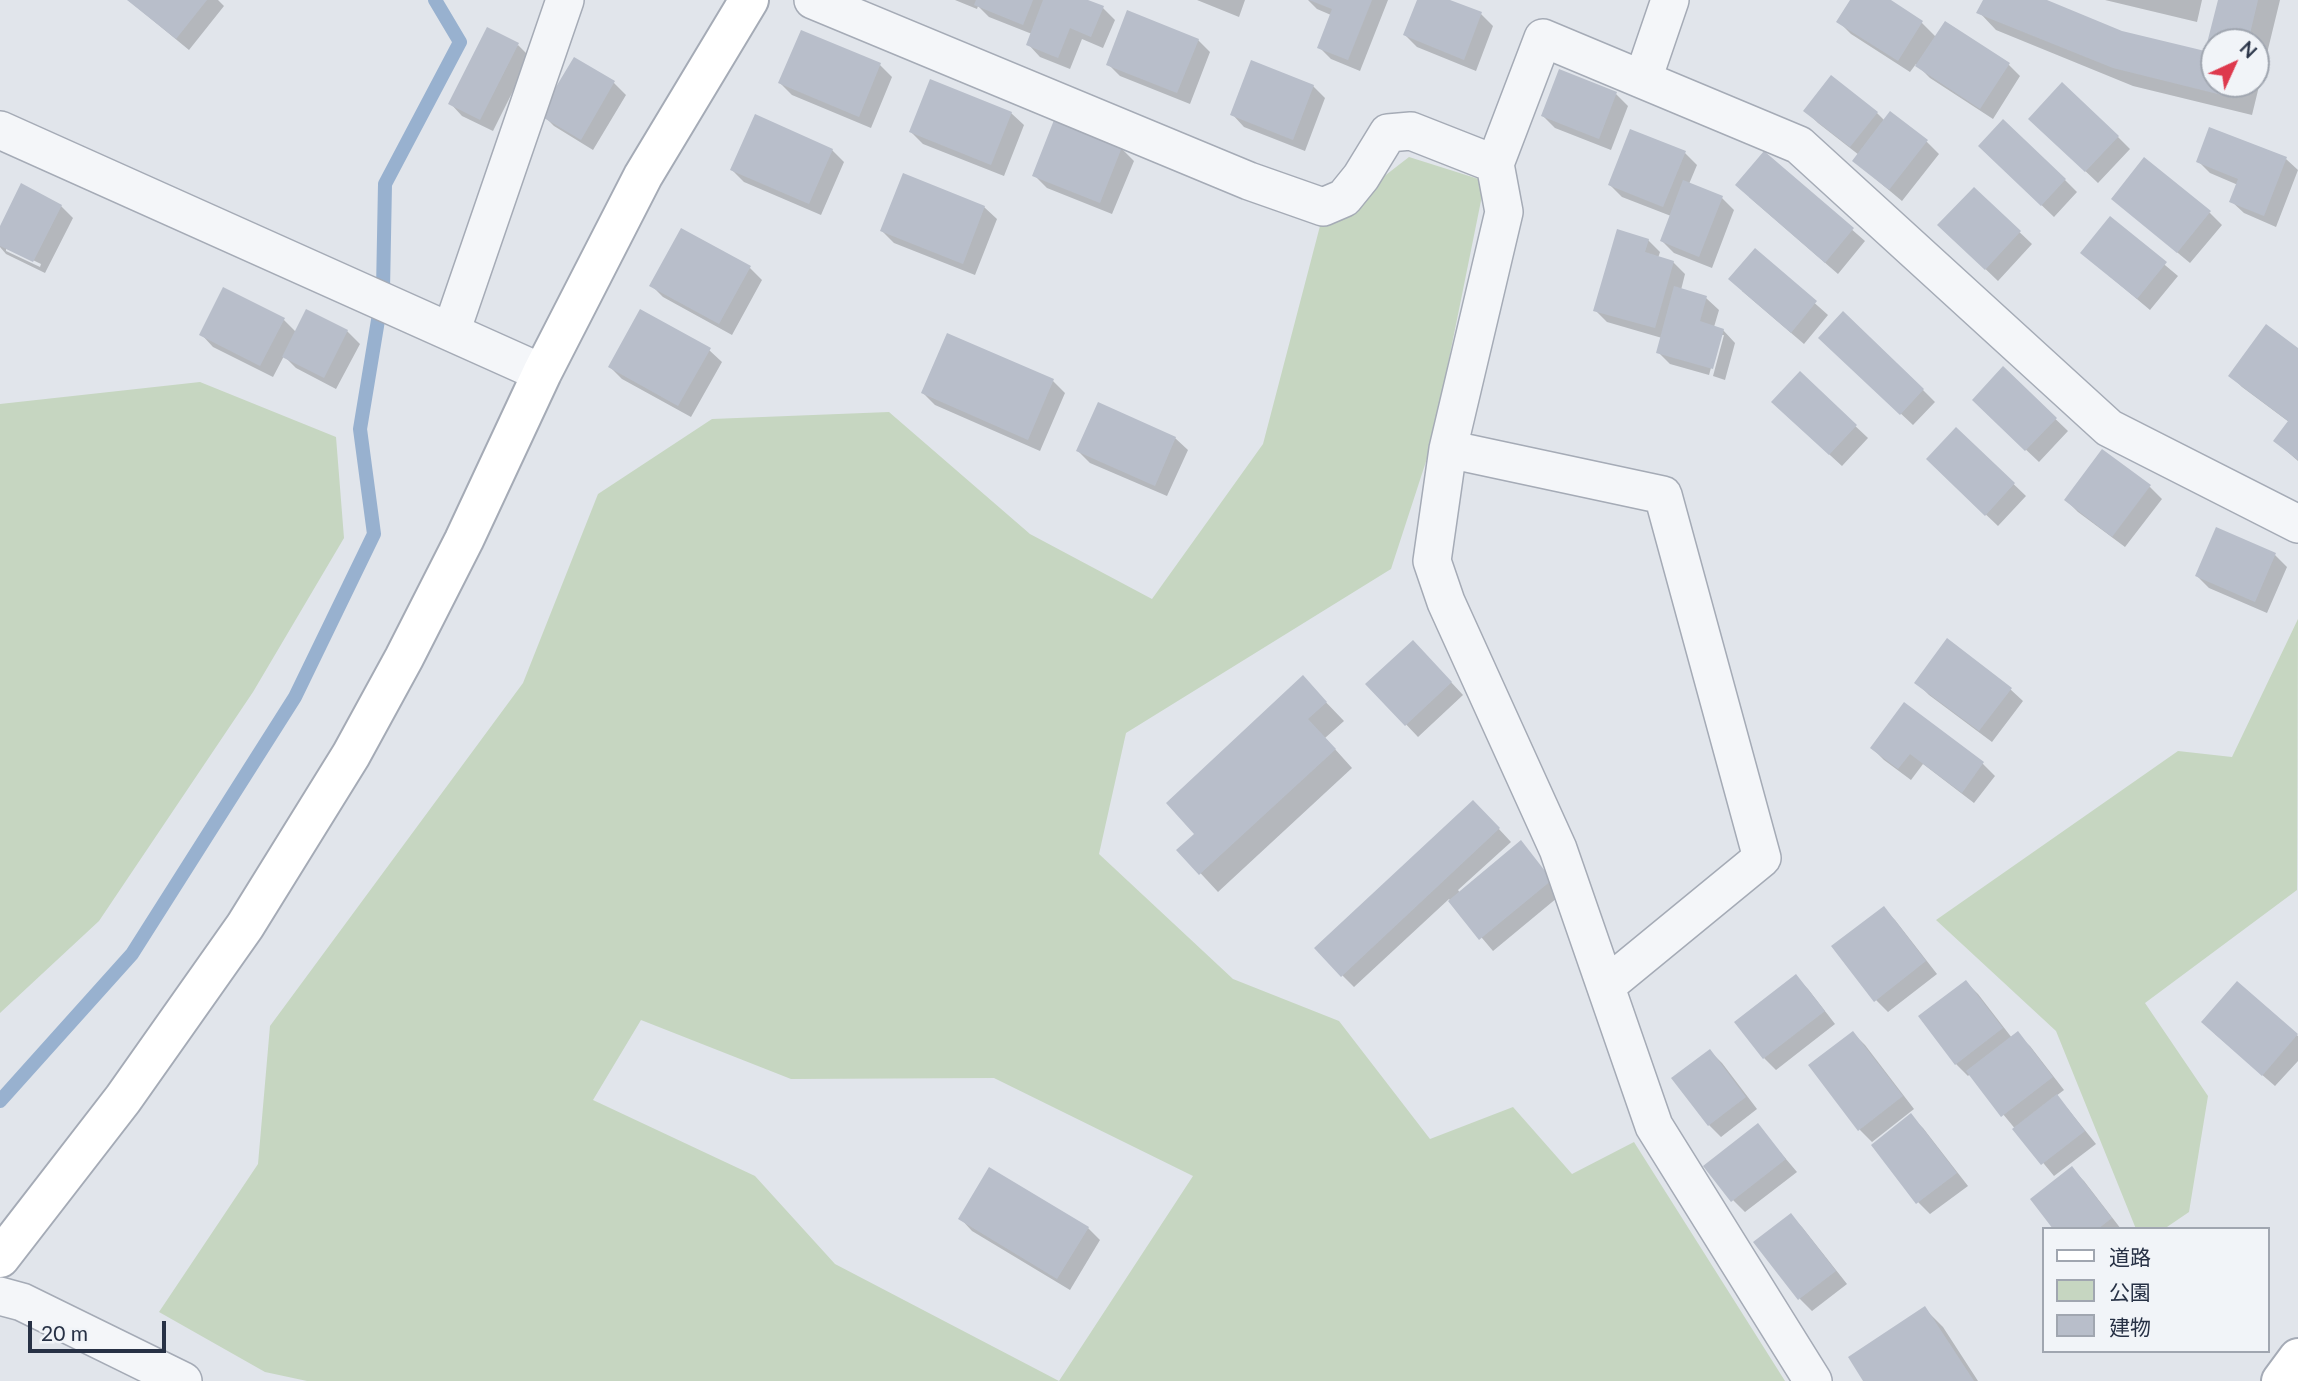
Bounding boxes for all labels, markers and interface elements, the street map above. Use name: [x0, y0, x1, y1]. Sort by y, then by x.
north arrow: [2200, 28, 2270, 98]
text: N: [2235, 36, 2262, 63]
legend: [2042, 1227, 2270, 1353]
text: 道路: [2109, 1244, 2151, 1269]
text: 公園: [2109, 1279, 2151, 1304]
scale bar: [32, 1308, 170, 1352]
text: 建物: [2109, 1314, 2151, 1339]
text: 20 m: [41, 1320, 88, 1345]

